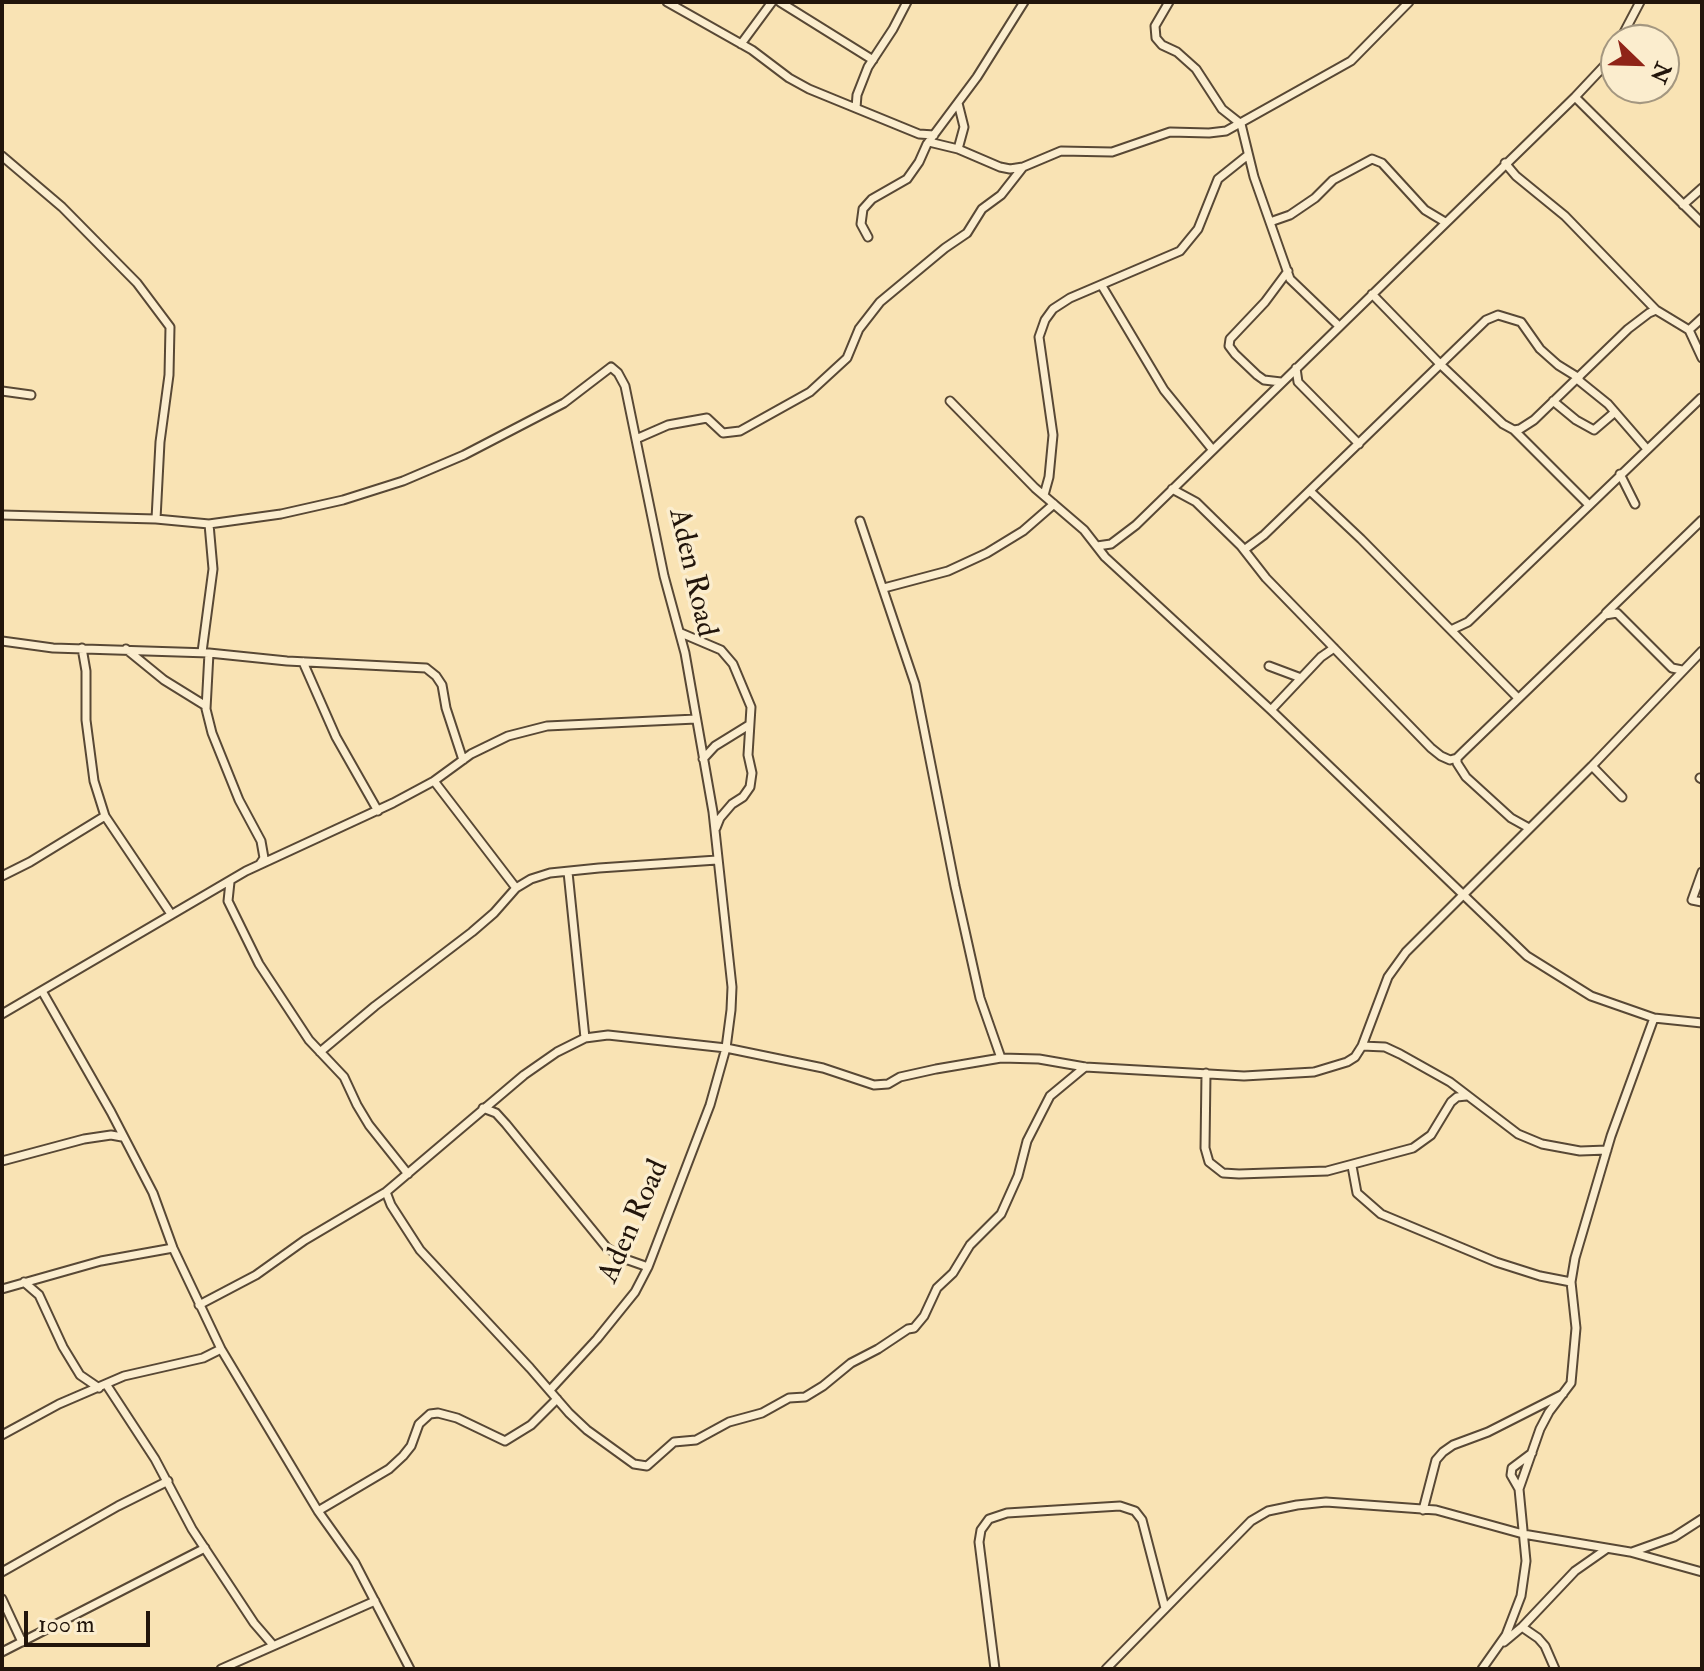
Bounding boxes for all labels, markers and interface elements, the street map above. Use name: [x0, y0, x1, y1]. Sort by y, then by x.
north arrow: [1600, 24, 1680, 104]
text: N: [1644, 58, 1677, 87]
street label: Aden Road: [659, 505, 723, 641]
street label: Aden Road: [592, 1155, 678, 1289]
scale bar: [28, 1595, 154, 1645]
text: 100 m: [38, 1609, 95, 1640]

